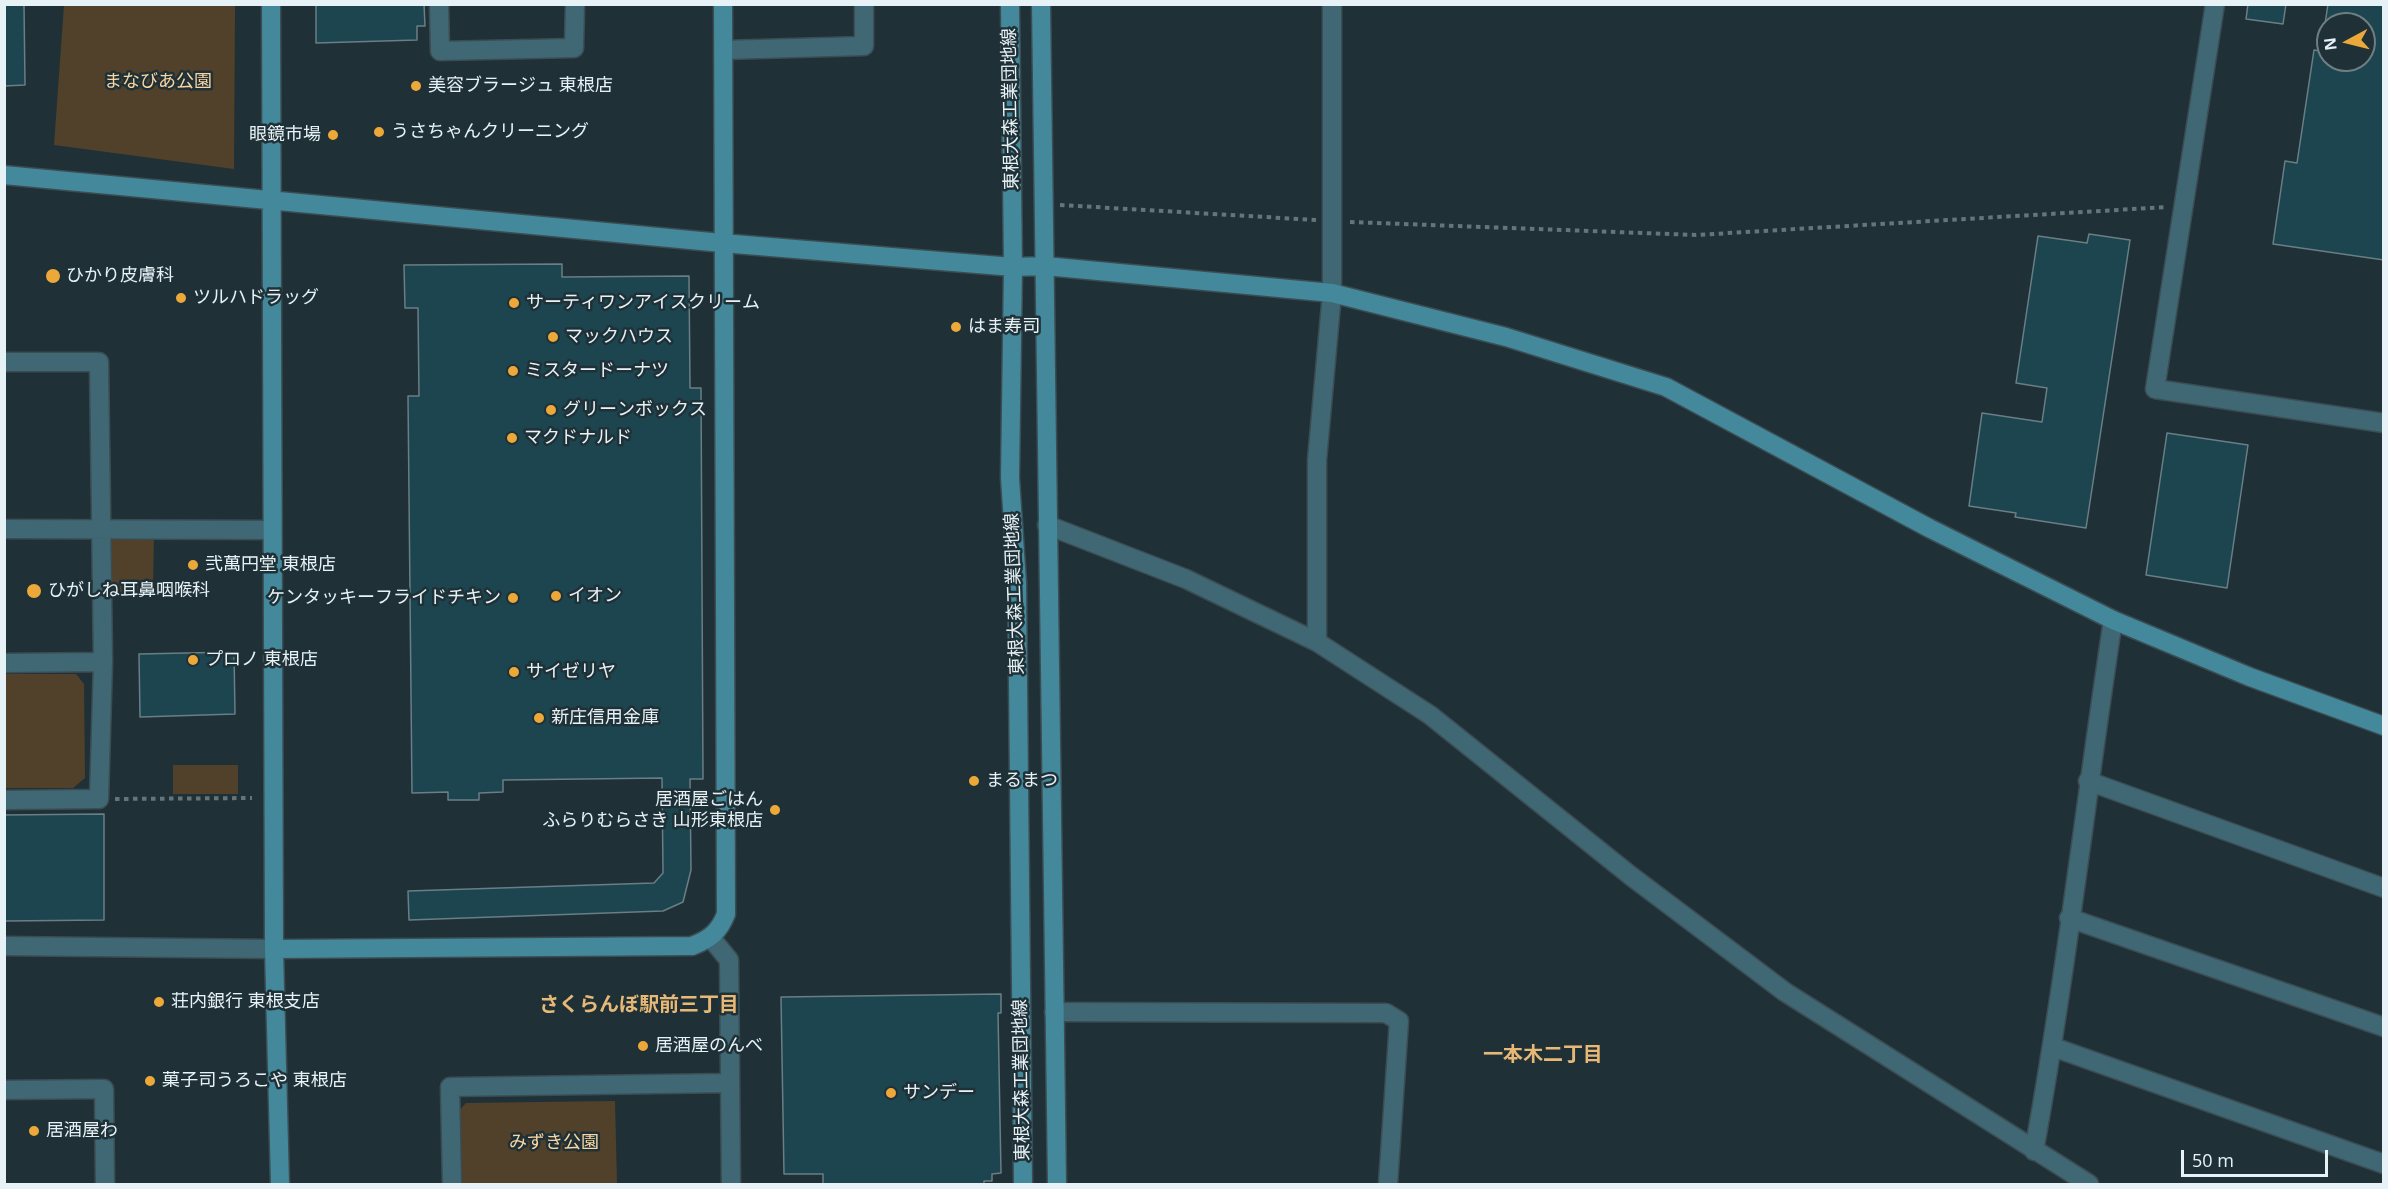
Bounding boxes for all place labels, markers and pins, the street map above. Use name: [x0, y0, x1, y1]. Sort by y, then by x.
place label: 美容ブラージュ 東根店: [428, 75, 613, 97]
marker: 美容ブラージュ 東根店: [409, 79, 423, 93]
place label: うさちゃんクリーニング: [391, 121, 589, 143]
place label: 眼鏡市場: [249, 124, 321, 146]
marker: うさちゃんクリーニング: [372, 125, 386, 139]
marker: 眼鏡市場: [326, 128, 340, 142]
place label: ひかり皮膚科: [66, 265, 174, 287]
marker: ひかり皮膚科: [44, 267, 62, 285]
place label: ツルハドラッグ: [193, 287, 319, 309]
marker: ツルハドラッグ: [174, 291, 188, 305]
place label: サーティワンアイスクリーム: [526, 292, 760, 314]
marker: サーティワンアイスクリーム: [507, 296, 521, 310]
place label: はま寿司: [968, 316, 1040, 338]
marker: はま寿司: [949, 320, 963, 334]
place label: マックハウス: [565, 326, 673, 348]
marker: マックハウス: [546, 330, 560, 344]
place label: ミスタードーナツ: [525, 360, 669, 382]
marker: ミスタードーナツ: [506, 364, 520, 378]
place label: グリーンボックス: [563, 399, 707, 421]
marker: グリーンボックス: [544, 403, 558, 417]
place label: マクドナルド: [524, 427, 632, 449]
marker: マクドナルド: [505, 431, 519, 445]
place label: 弐萬円堂 東根店: [205, 554, 336, 576]
marker: 弐萬円堂 東根店: [186, 558, 200, 572]
place label: ひがしね耳鼻咽喉科: [48, 580, 210, 602]
marker: ひがしね耳鼻咽喉科: [25, 582, 43, 600]
place label: イオン: [568, 585, 622, 607]
place label: ケンタッキーフライドチキン: [267, 587, 501, 609]
marker: イオン: [549, 589, 563, 603]
marker: ケンタッキーフライドチキン: [506, 591, 520, 605]
place label: プロノ 東根店: [205, 649, 318, 671]
marker: プロノ 東根店: [186, 653, 200, 667]
place label: サイゼリヤ: [526, 661, 616, 683]
marker: サイゼリヤ: [507, 665, 521, 679]
place label: 新庄信用金庫: [551, 707, 659, 729]
marker: 新庄信用金庫: [532, 711, 546, 725]
place label: まるまつ: [986, 770, 1058, 792]
marker: まるまつ: [967, 774, 981, 788]
place label: 居酒屋ごはん ふらりむらさき 山形東根店: [542, 789, 763, 832]
marker: 居酒屋ごはん ふらりむらさき 山形東根店: [768, 803, 782, 817]
place label: 荘内銀行 東根支店: [171, 991, 320, 1013]
marker: 荘内銀行 東根支店: [152, 995, 166, 1009]
place label: 居酒屋のんべ: [655, 1035, 763, 1057]
marker: 居酒屋のんべ: [636, 1039, 650, 1053]
place label: 菓子司うろこや 東根店: [162, 1070, 347, 1092]
marker: 菓子司うろこや 東根店: [143, 1074, 157, 1088]
place label: サンデー: [903, 1082, 975, 1104]
marker: サンデー: [884, 1086, 898, 1100]
place label: 居酒屋わ: [46, 1120, 118, 1142]
marker: 居酒屋わ: [27, 1124, 41, 1138]

